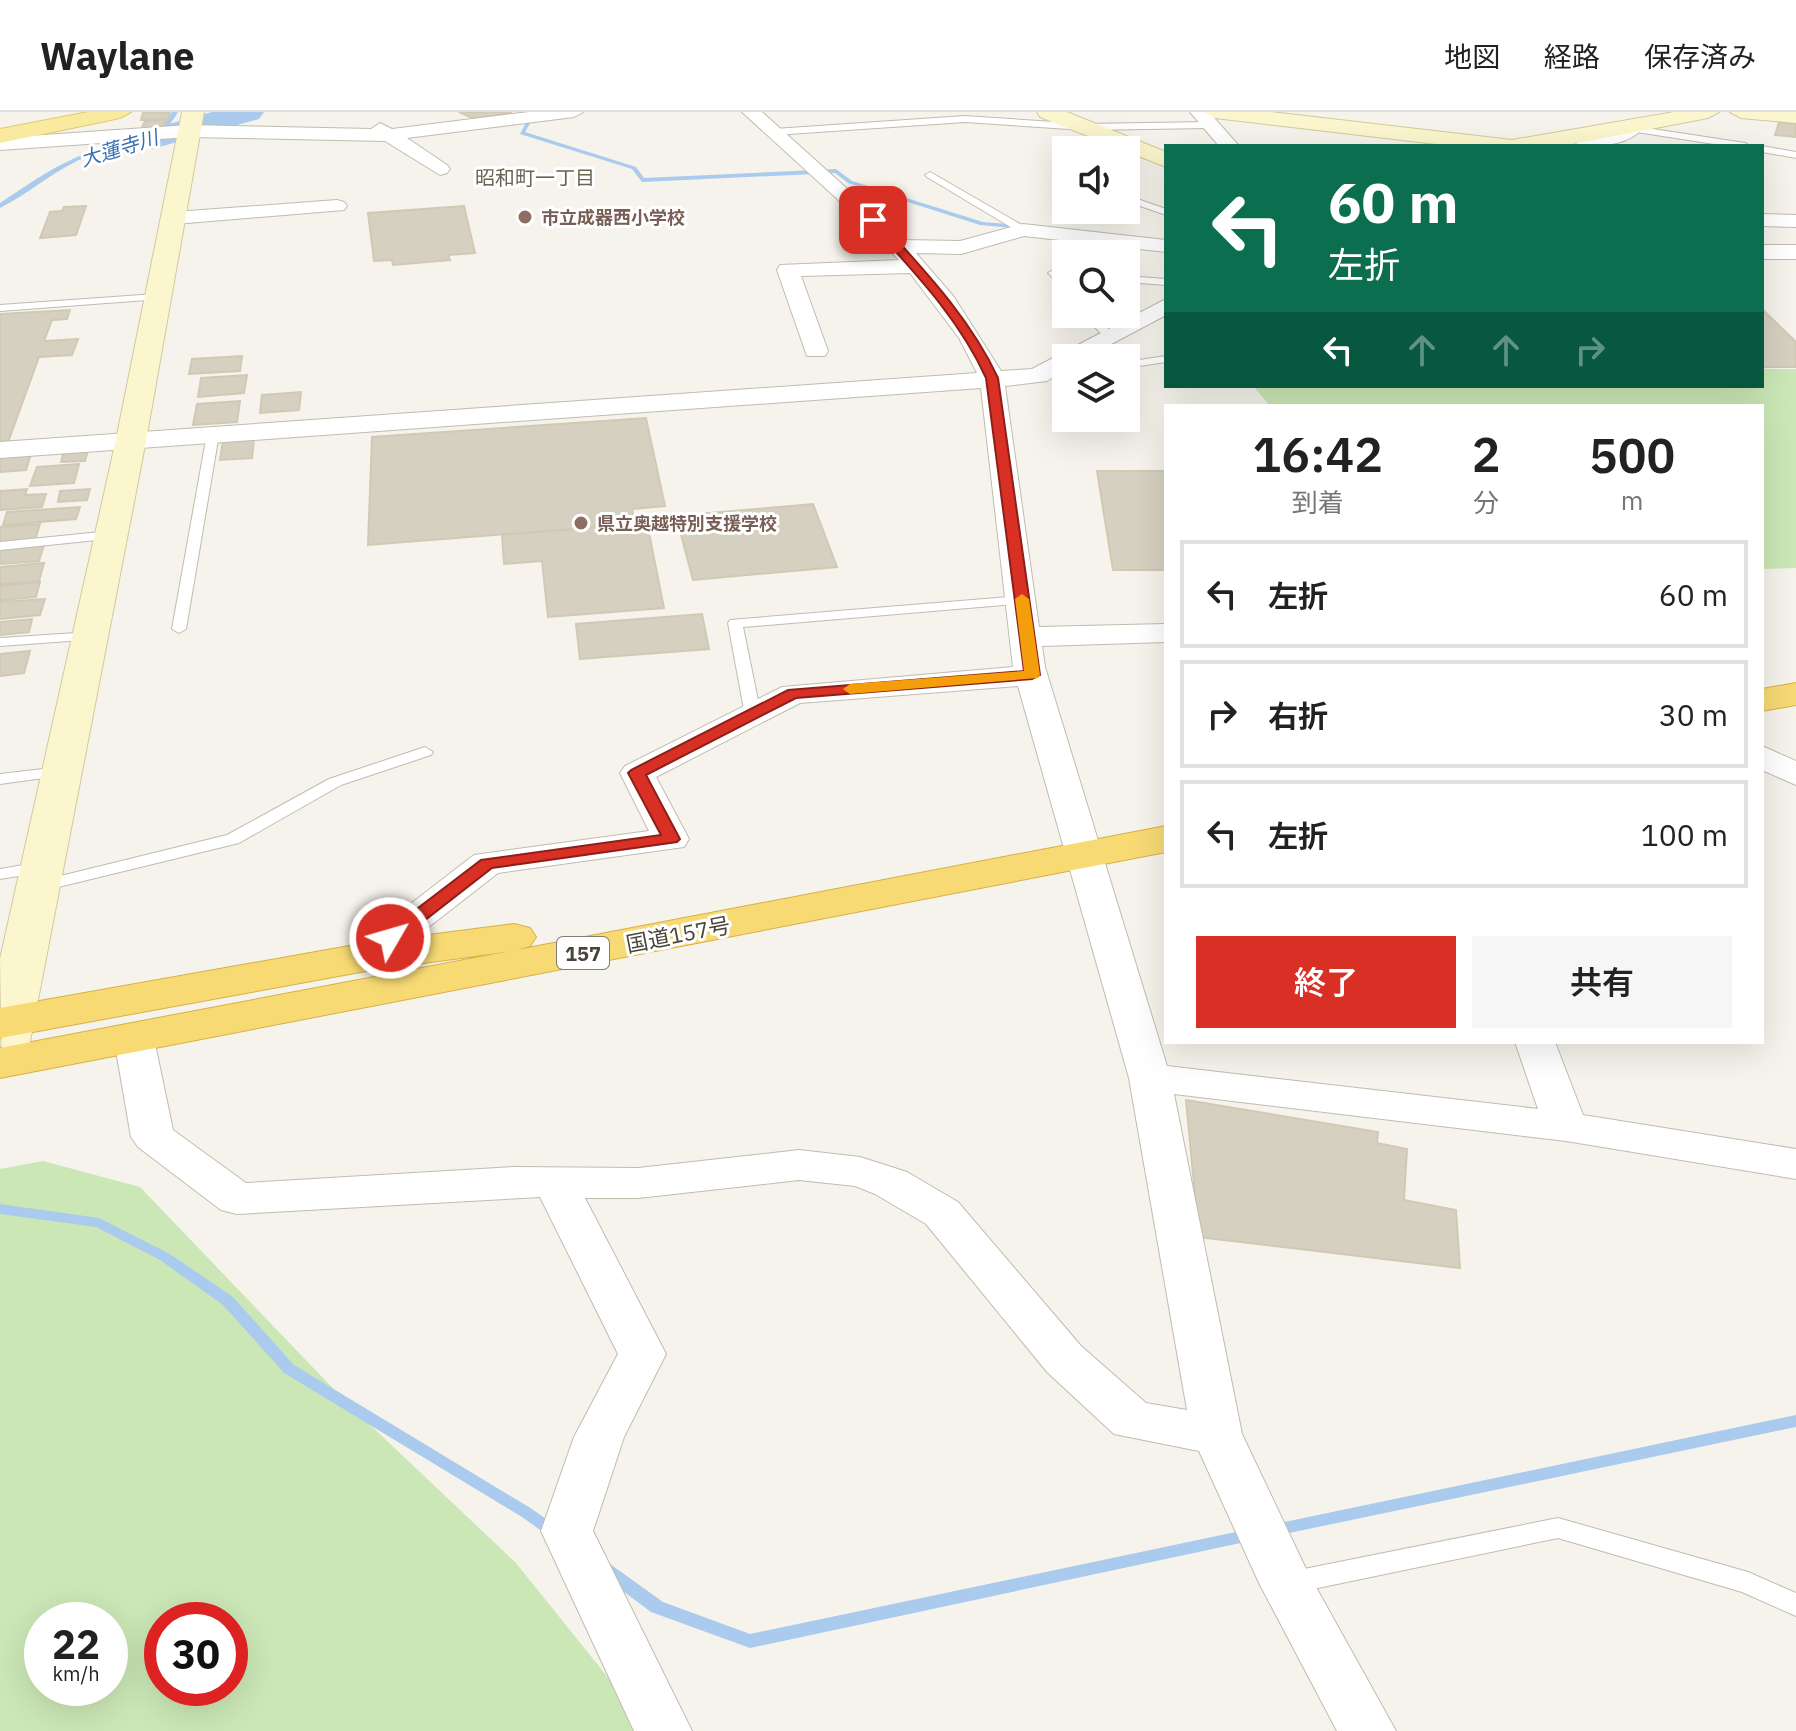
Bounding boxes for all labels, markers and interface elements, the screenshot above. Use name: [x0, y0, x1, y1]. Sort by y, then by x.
text: Waylane: [40, 31, 195, 80]
text: 地図: [1444, 38, 1500, 75]
text: 経路: [1544, 38, 1600, 75]
text: 保存済み: [1644, 38, 1756, 75]
water label: 大蓮寺川: [77, 123, 163, 173]
map controls: [1052, 136, 1140, 432]
button: sound: [1052, 136, 1140, 224]
district label: 昭和町一丁目: [475, 164, 595, 191]
text: 60 m: [1328, 166, 1458, 238]
icon: left: [1196, 176, 1300, 280]
pin: [839, 186, 907, 254]
icon: arrive: [851, 198, 895, 242]
place label: 市立成器西小学校: [541, 206, 685, 229]
marker: 市立成器西小学校: [516, 208, 534, 226]
button: search: [1052, 240, 1140, 328]
text: 左折: [1328, 241, 1400, 288]
icon: left: [1316, 328, 1360, 372]
icon: ahead: [1400, 328, 1444, 372]
icon: ahead: [1484, 328, 1528, 372]
icon: right: [1568, 328, 1612, 372]
button: layers: [1052, 344, 1140, 432]
text: 16:42: [1253, 423, 1383, 485]
text: 2: [1472, 423, 1500, 485]
text: 500: [1589, 424, 1675, 486]
text: m: [1621, 483, 1644, 517]
text: 到着: [1292, 485, 1344, 519]
text: 分: [1473, 485, 1499, 519]
place label: 県立奥越特別支援学校: [597, 512, 777, 535]
marker: 県立奥越特別支援学校: [572, 514, 590, 532]
icon: left: [1200, 572, 1244, 616]
text: 60 m: [1659, 575, 1728, 614]
text: 左折: [1268, 576, 1328, 615]
icon: right: [1200, 692, 1244, 736]
text: 30 m: [1659, 695, 1728, 734]
text: 右折: [1268, 696, 1328, 735]
icon: left: [1200, 812, 1244, 856]
text: 100 m: [1641, 815, 1728, 854]
text: 左折: [1268, 816, 1328, 855]
position arrow: [348, 896, 432, 980]
street label: 国道157号: [623, 910, 733, 958]
button: 終了: [1196, 936, 1456, 1028]
button: 共有: [1472, 936, 1732, 1028]
road number: 157: [557, 937, 609, 969]
speed limit sign: 30: [144, 1602, 248, 1706]
text: 22: [52, 1618, 100, 1670]
text: km/h: [52, 1660, 100, 1687]

